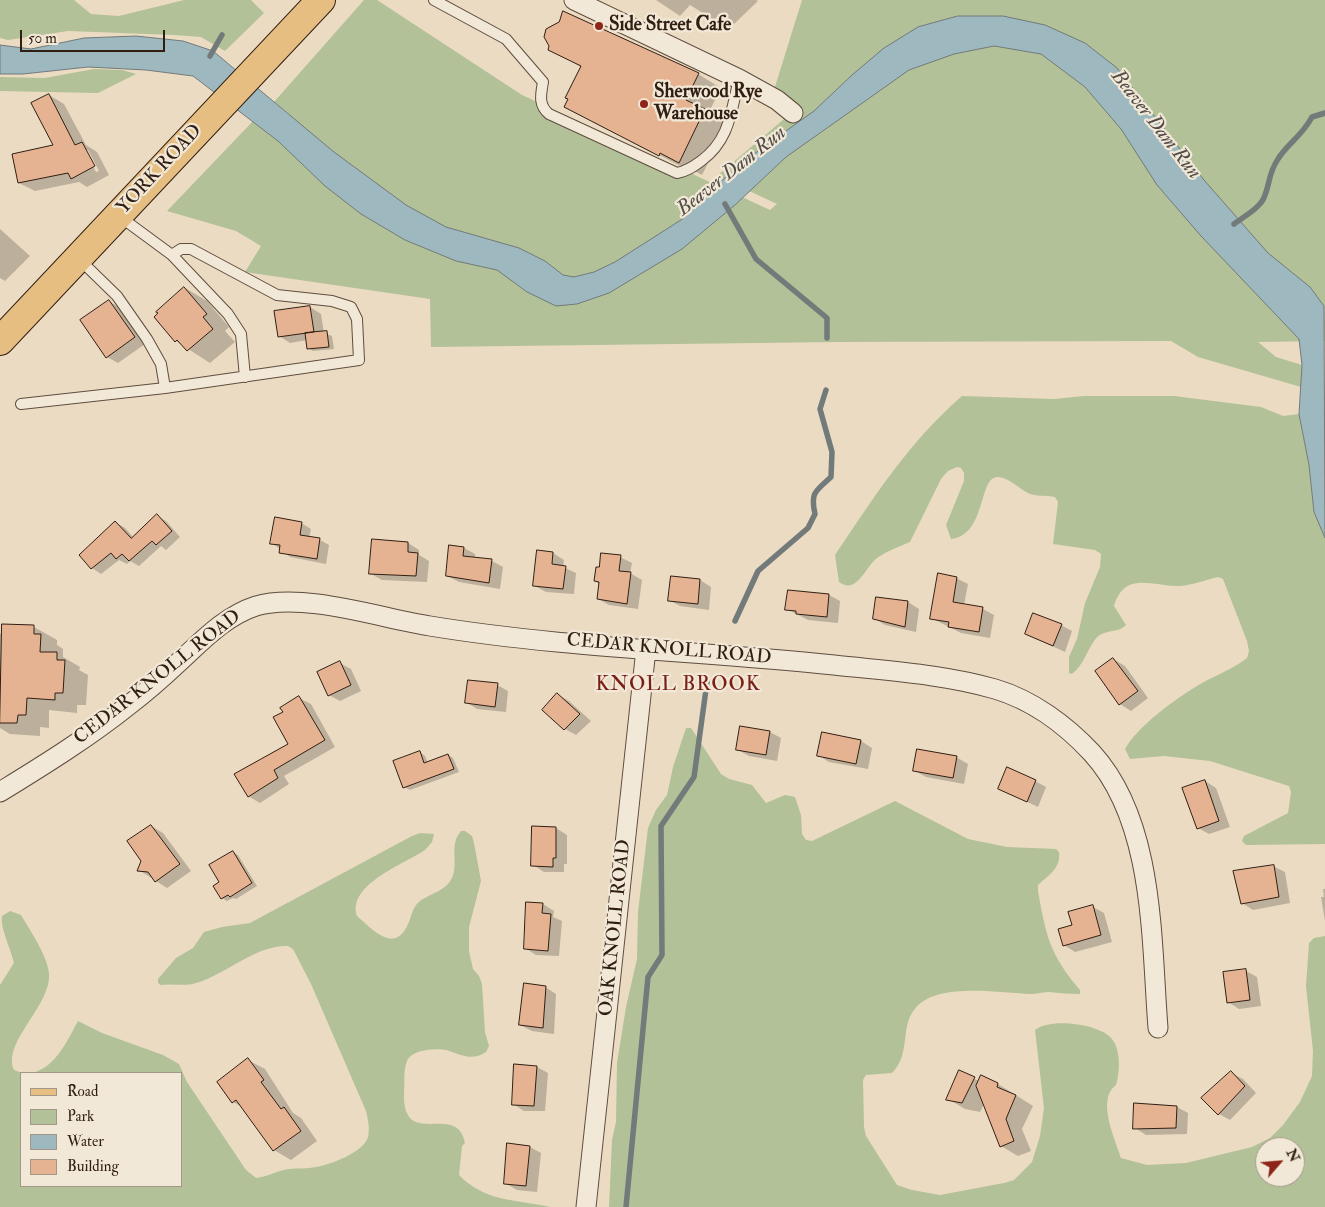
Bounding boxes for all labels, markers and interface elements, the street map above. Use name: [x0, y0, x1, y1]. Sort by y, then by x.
place label: Side Street Cafe: [609, 15, 731, 37]
scale bar: [22, 20, 168, 52]
marker: Side Street Cafe: [593, 20, 605, 32]
text: 50 m: [28, 29, 57, 48]
water label: Beaver Dam Run: [1105, 66, 1205, 184]
place label: Sherwood Rye Warehouse: [654, 82, 762, 126]
marker: Sherwood Rye Warehouse: [638, 98, 650, 110]
street label: YORK ROAD: [113, 120, 207, 220]
water label: Beaver Dam Run: [673, 122, 791, 222]
street label: CEDAR KNOLL ROAD: [70, 606, 246, 750]
street label: CEDAR KNOLL ROAD: [566, 630, 772, 670]
district label: KNOLL BROOK: [594, 674, 762, 698]
street label: OAK KNOLL ROAD: [595, 839, 637, 1017]
legend: [20, 1072, 182, 1187]
text: Road: [67, 1082, 98, 1101]
text: Park: [67, 1107, 94, 1126]
text: Water: [67, 1132, 104, 1151]
north arrow: [1255, 1137, 1305, 1187]
text: N: [1282, 1146, 1303, 1165]
text: Building: [67, 1157, 119, 1176]

